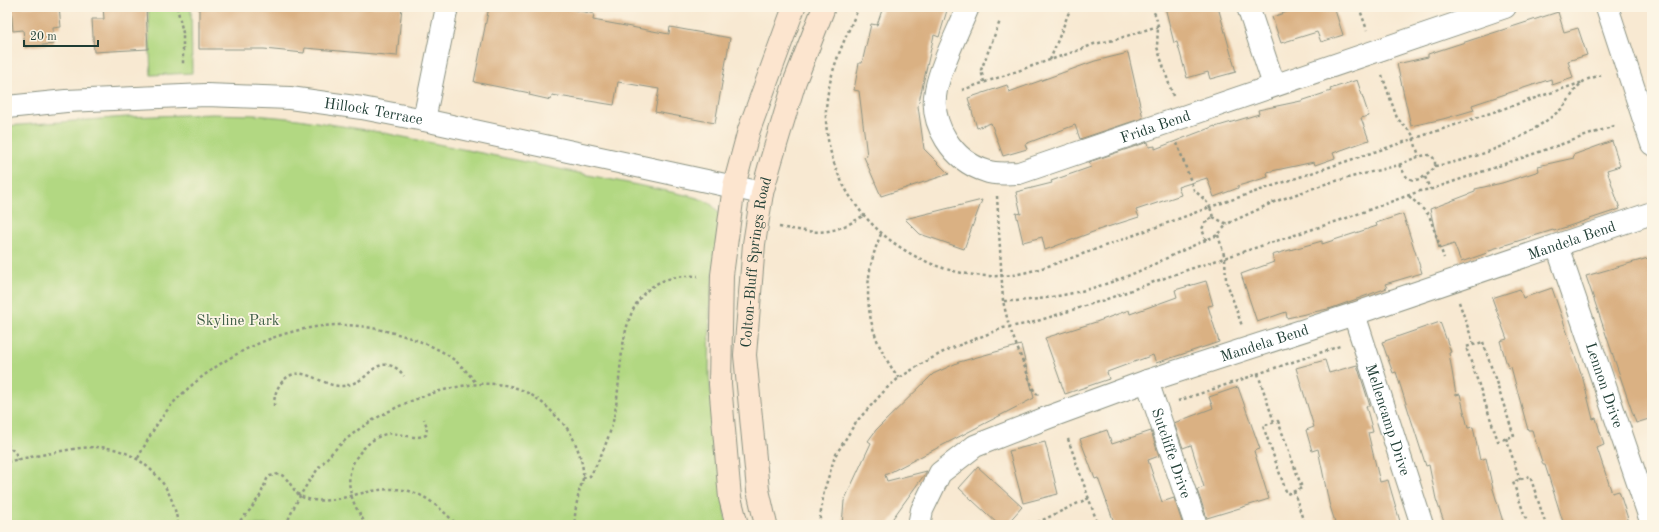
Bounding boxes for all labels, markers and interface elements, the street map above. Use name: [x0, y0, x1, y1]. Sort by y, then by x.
scale bar: [24, 22, 98, 48]
text: 20 m: [30, 31, 57, 43]
street label: Hillock Terrace: [323, 97, 424, 129]
street label: Frida Bend: [1119, 109, 1193, 147]
street label: Colton-Bluff Springs Road: [740, 175, 775, 348]
street label: Mandela Bend: [1526, 220, 1618, 263]
park label: Skyline Park: [196, 314, 280, 329]
street label: Mandela Bend: [1219, 323, 1311, 366]
street label: Lennon Drive: [1582, 341, 1625, 430]
street label: Mellencamp Drive: [1362, 362, 1412, 478]
street label: Sutcliffe Drive: [1148, 406, 1192, 501]

